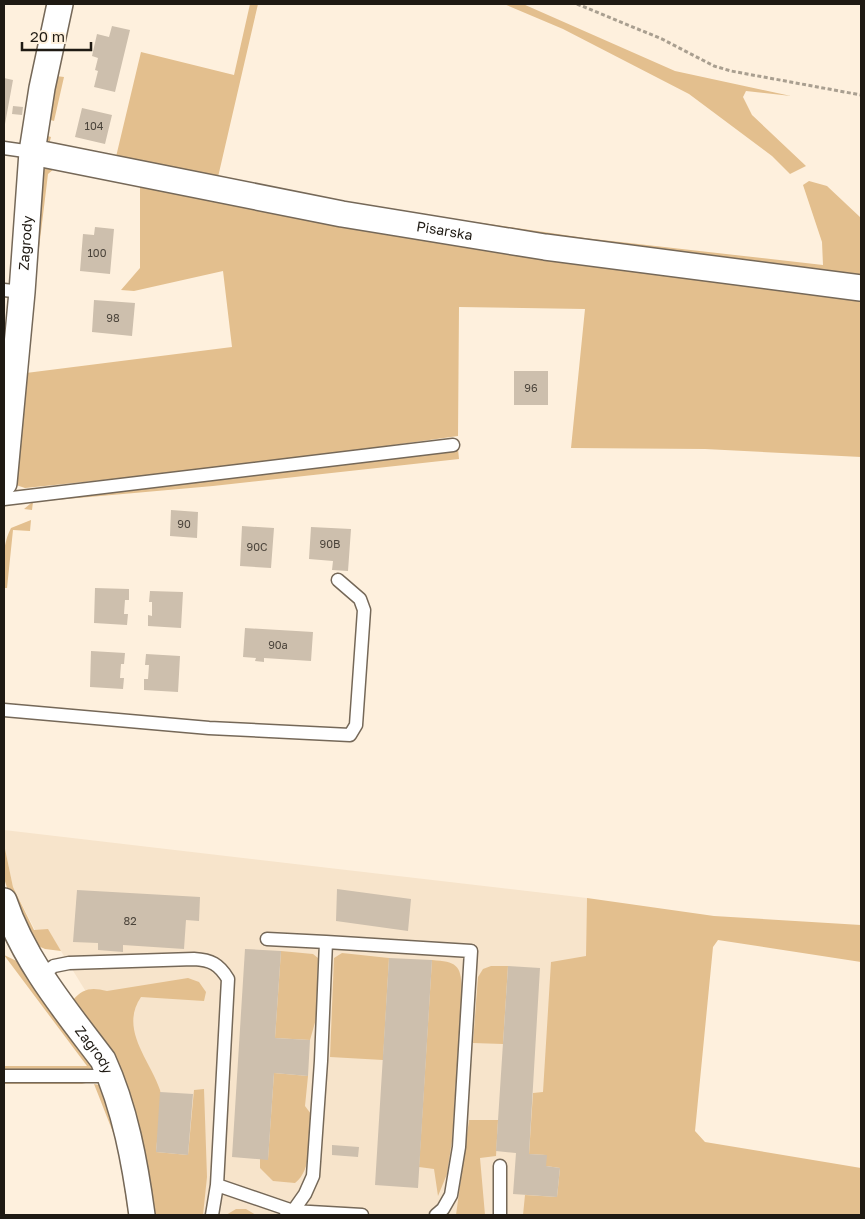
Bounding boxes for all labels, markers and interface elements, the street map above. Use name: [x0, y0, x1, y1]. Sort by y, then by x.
scale bar: [22, 20, 91, 52]
text: 20 m: [30, 27, 65, 45]
house number: 104: [85, 119, 104, 132]
street label: Zagrody: [15, 215, 35, 271]
street label: Pisarska: [415, 217, 474, 243]
house number: 100: [88, 246, 107, 259]
house number: 98: [106, 311, 120, 324]
house number: 96: [524, 381, 538, 394]
house number: 90: [177, 517, 191, 530]
house number: 90B: [320, 537, 340, 550]
house number: 90C: [247, 540, 267, 553]
house number: 90a: [268, 638, 288, 651]
house number: 82: [123, 914, 137, 927]
street label: Zagrody: [72, 1022, 117, 1076]

